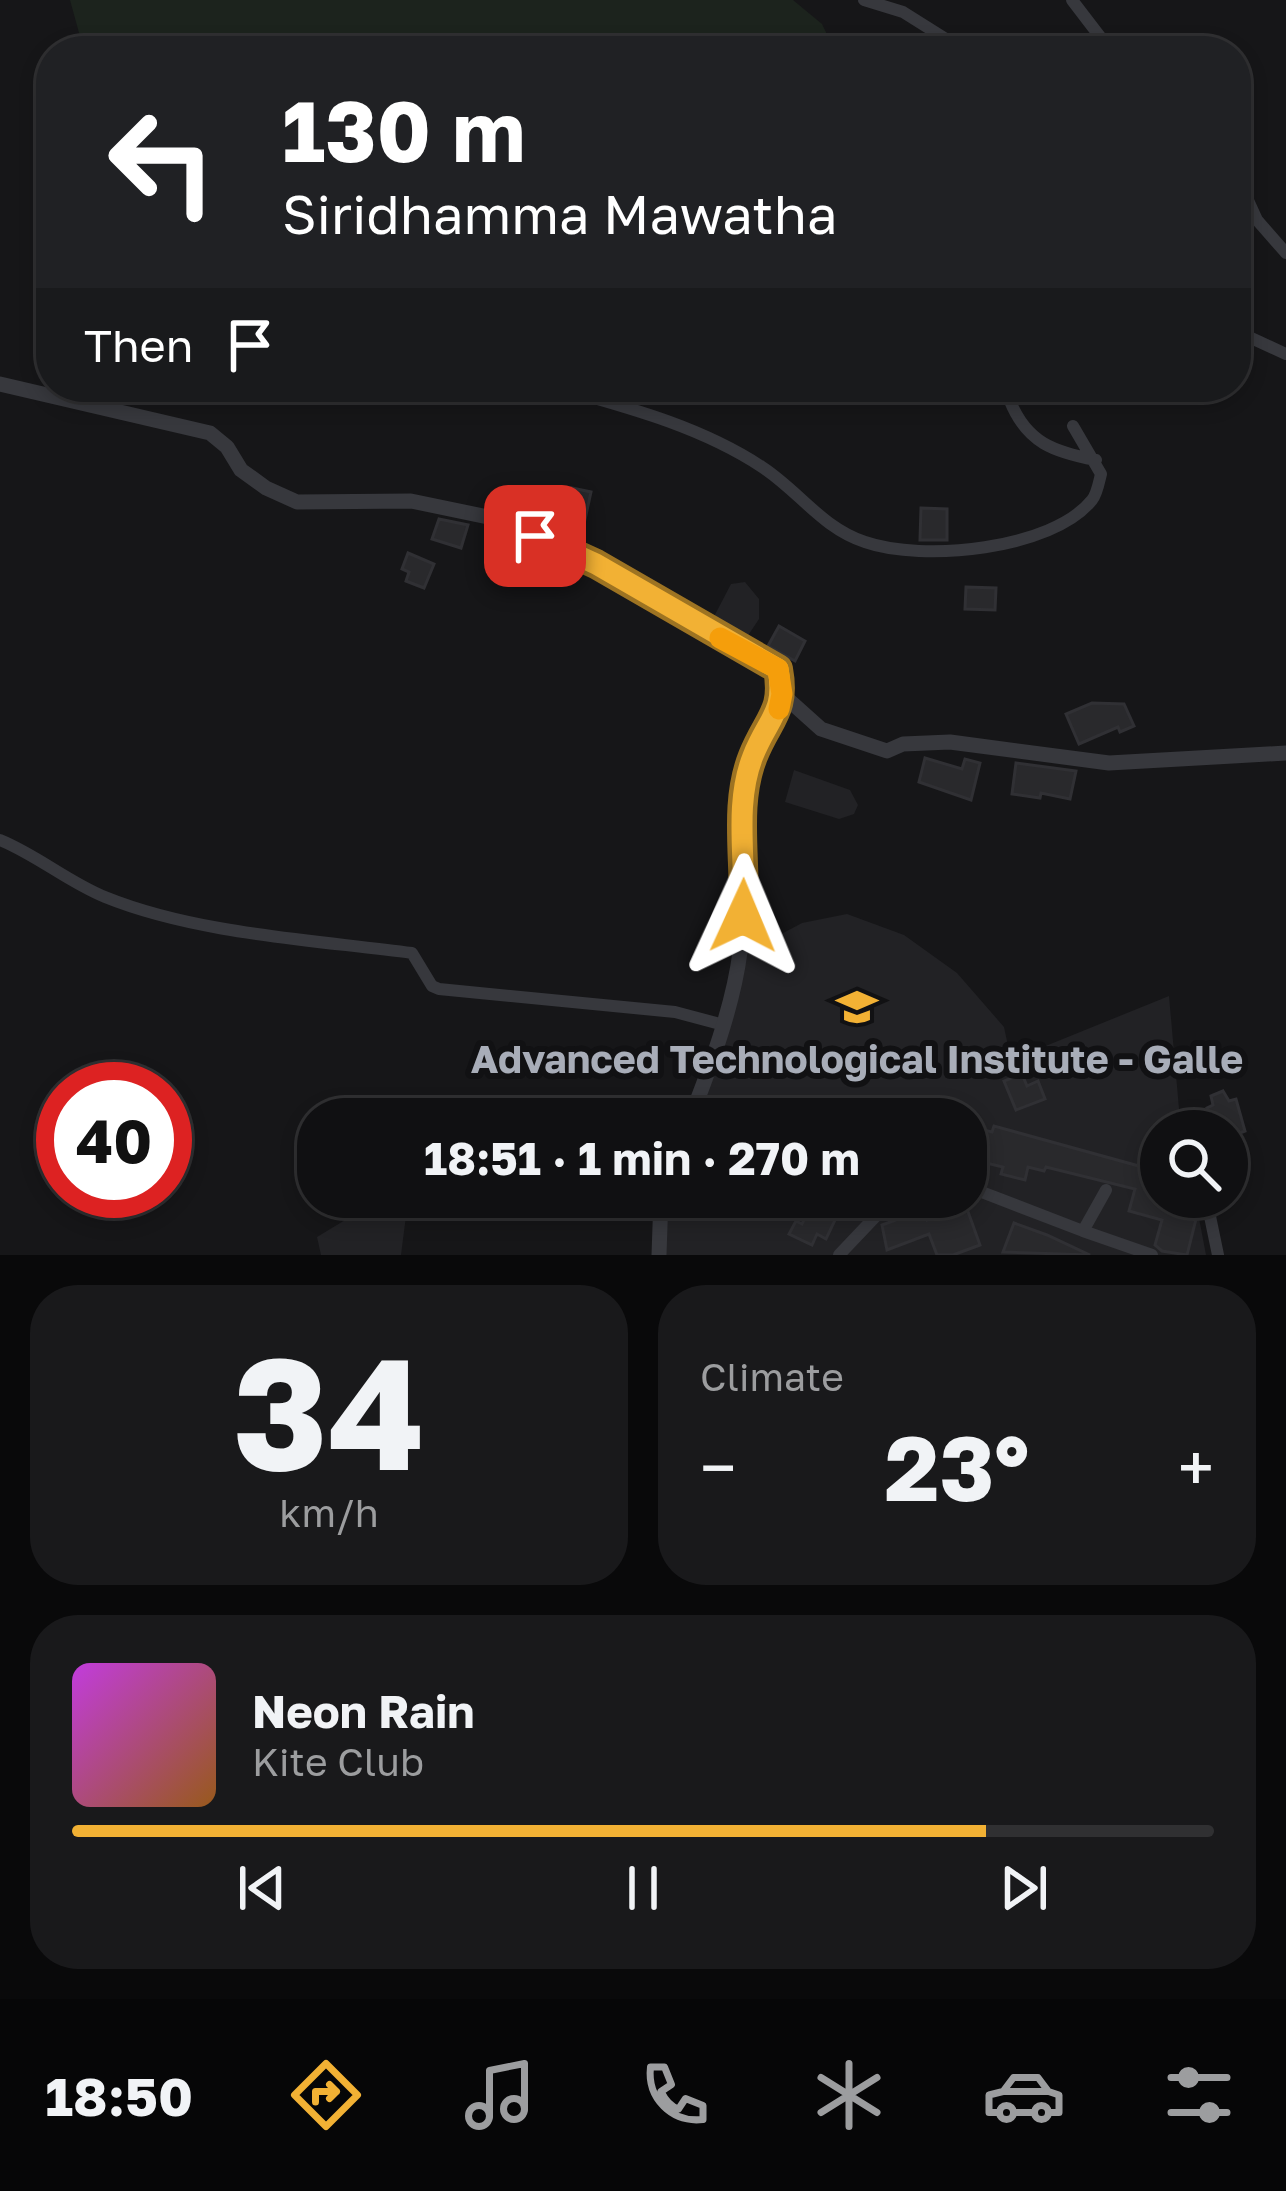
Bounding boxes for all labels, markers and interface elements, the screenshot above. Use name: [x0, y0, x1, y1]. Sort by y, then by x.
text: 130 m: [282, 80, 526, 180]
icon: left: [84, 84, 240, 240]
text: Siridhamma Mawatha: [282, 181, 837, 246]
icon: arrive: [217, 312, 283, 378]
text: Then: [84, 318, 193, 372]
pin: [484, 485, 586, 587]
icon: arrive: [502, 503, 568, 569]
position arrow: [680, 853, 806, 979]
school or university icon: Advanced Technological Institute - Galle: [834, 984, 880, 1030]
place label: Advanced Technological Institute - Galle: [471, 1035, 1243, 1082]
speed limit sign: 40: [36, 1062, 192, 1218]
map controls: [1140, 1110, 1248, 1218]
button: search: [1140, 1110, 1248, 1218]
text: 18:51 · 1 min · 270 m: [424, 1131, 860, 1185]
text: 34: [233, 1317, 425, 1504]
text: Climate: [700, 1353, 844, 1400]
text: 23°: [885, 1413, 1029, 1521]
text: −: [700, 1427, 736, 1507]
text: +: [1178, 1427, 1214, 1507]
text: km/h: [279, 1489, 379, 1536]
text: Neon Rain: [252, 1684, 475, 1738]
text: Kite Club: [252, 1738, 424, 1785]
icon: previous: [229, 1855, 295, 1921]
icon: pause: [610, 1855, 676, 1921]
icon: next: [991, 1855, 1057, 1921]
icon: directions: [284, 2053, 368, 2137]
icon: music: [458, 2053, 542, 2137]
icon: phone: [633, 2053, 717, 2137]
icon: climate: [807, 2053, 891, 2137]
icon: car: [982, 2053, 1066, 2137]
icon: filters: [1157, 2053, 1241, 2137]
text: 18:50: [45, 2063, 193, 2128]

